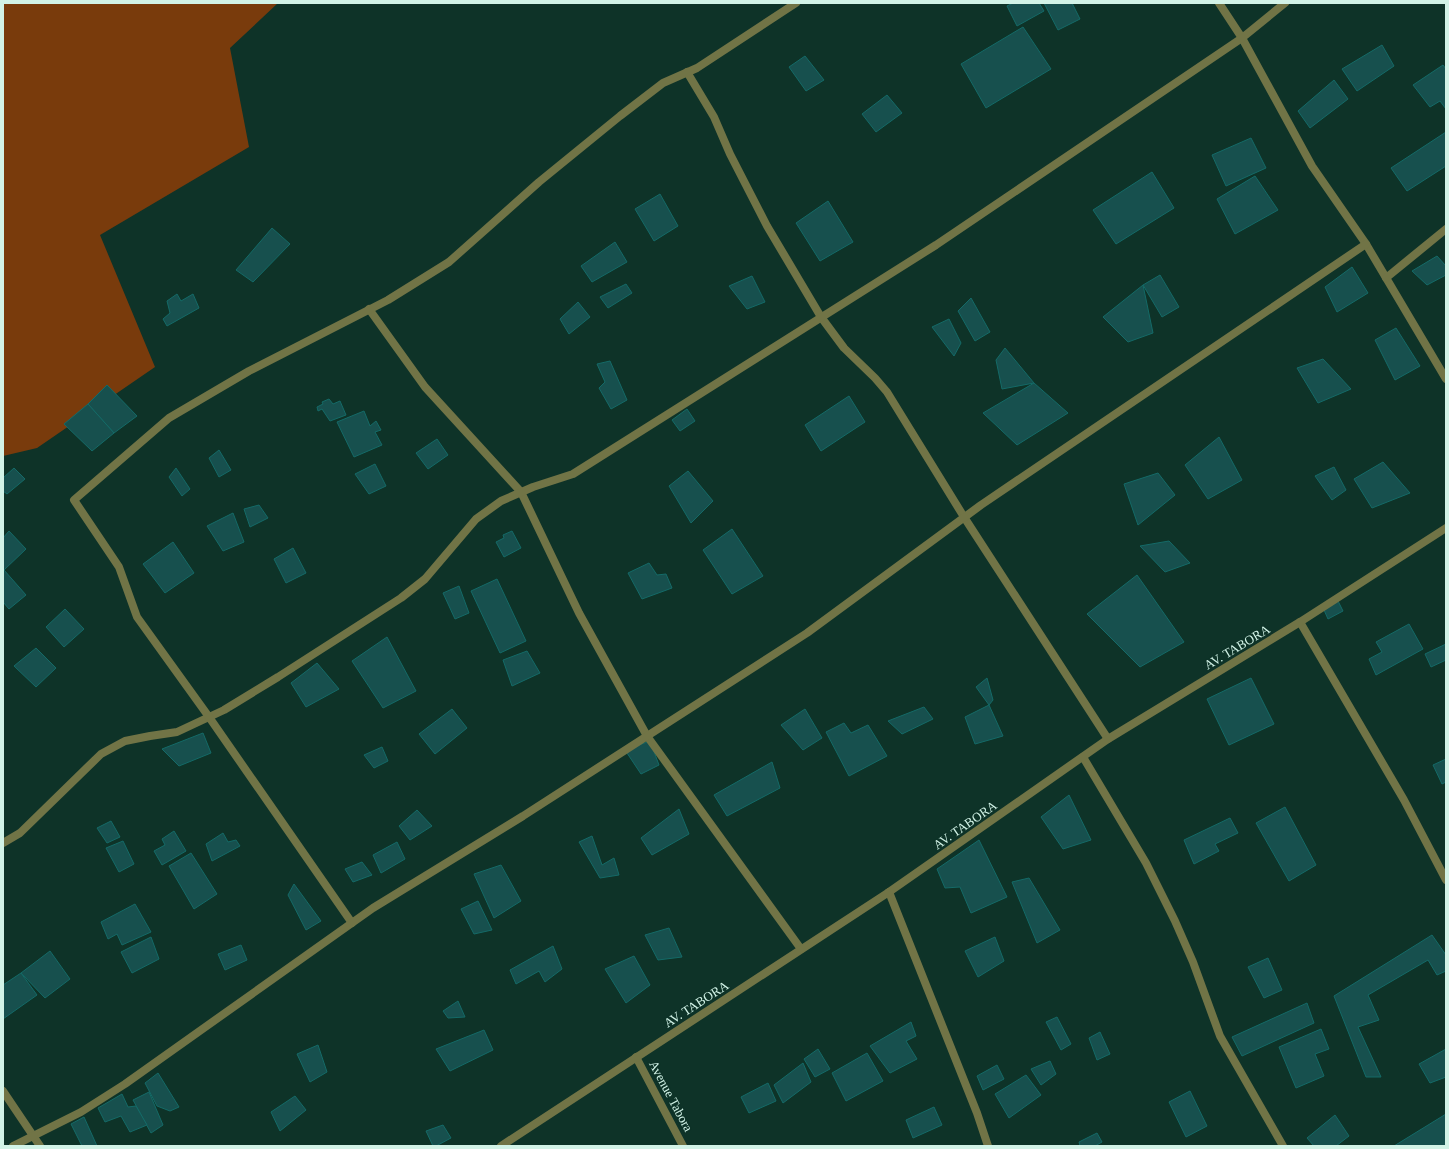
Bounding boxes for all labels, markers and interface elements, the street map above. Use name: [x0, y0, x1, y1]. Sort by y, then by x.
street label: AV. TABORA: [1201, 621, 1273, 673]
street label: AV. TABORA: [930, 797, 1000, 852]
street label: AV. TABORA: [661, 977, 732, 1030]
street label: Avenue Tabora: [646, 1058, 696, 1134]

